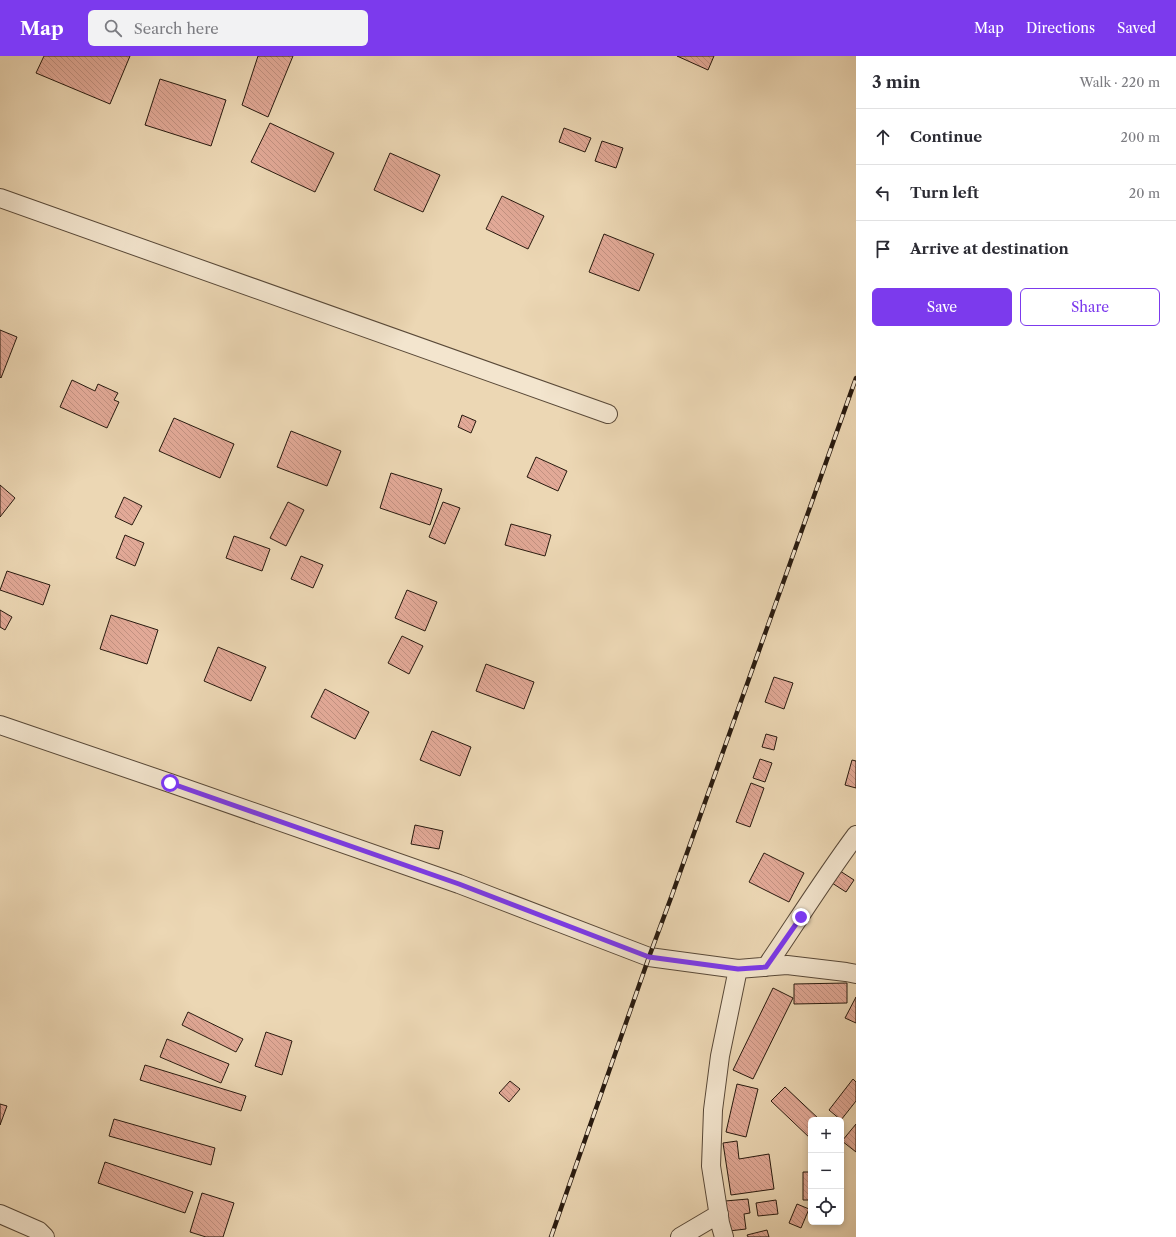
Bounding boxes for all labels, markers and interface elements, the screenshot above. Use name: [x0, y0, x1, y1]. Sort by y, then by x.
search box: [88, 10, 368, 46]
text: Map: [20, 17, 64, 40]
icon: search: [102, 17, 124, 39]
text: Search here: [134, 19, 219, 38]
text: Map: [974, 19, 1004, 37]
text: Directions: [1026, 19, 1095, 37]
text: Saved: [1117, 19, 1156, 37]
text: 3 min: [872, 72, 921, 92]
text: Walk · 220 m: [1080, 74, 1160, 90]
icon: ahead: [872, 126, 894, 148]
text: Continue: [910, 127, 982, 146]
text: 200 m: [1120, 129, 1160, 145]
icon: left: [872, 182, 894, 204]
text: Turn left: [910, 183, 979, 202]
text: 20 m: [1129, 185, 1160, 201]
icon: arrive: [872, 238, 894, 260]
text: Arrive at destination: [910, 239, 1069, 258]
button: Save: [872, 288, 1012, 326]
button: Share: [1020, 288, 1160, 326]
route start: [161, 774, 179, 792]
route end: [792, 908, 810, 926]
map controls: [808, 1117, 844, 1225]
button: +: [808, 1117, 844, 1153]
button: −: [808, 1153, 844, 1189]
button: locate: [808, 1189, 844, 1225]

